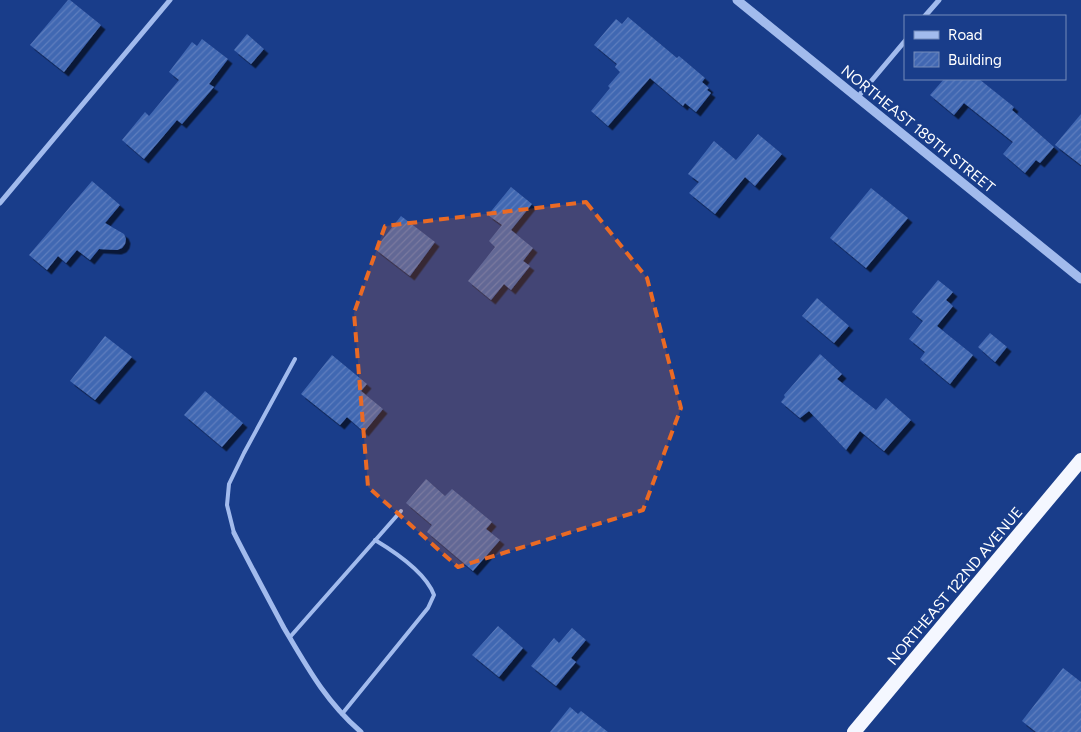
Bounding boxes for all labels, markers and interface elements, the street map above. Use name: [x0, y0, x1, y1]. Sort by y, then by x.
legend: [904, 15, 1066, 80]
text: Road: [948, 26, 983, 44]
text: Building: [948, 51, 1002, 69]
street label: NORTHEAST 189TH STREET: [838, 61, 999, 197]
street label: NORTHEAST 122ND AVENUE: [884, 503, 1026, 669]

